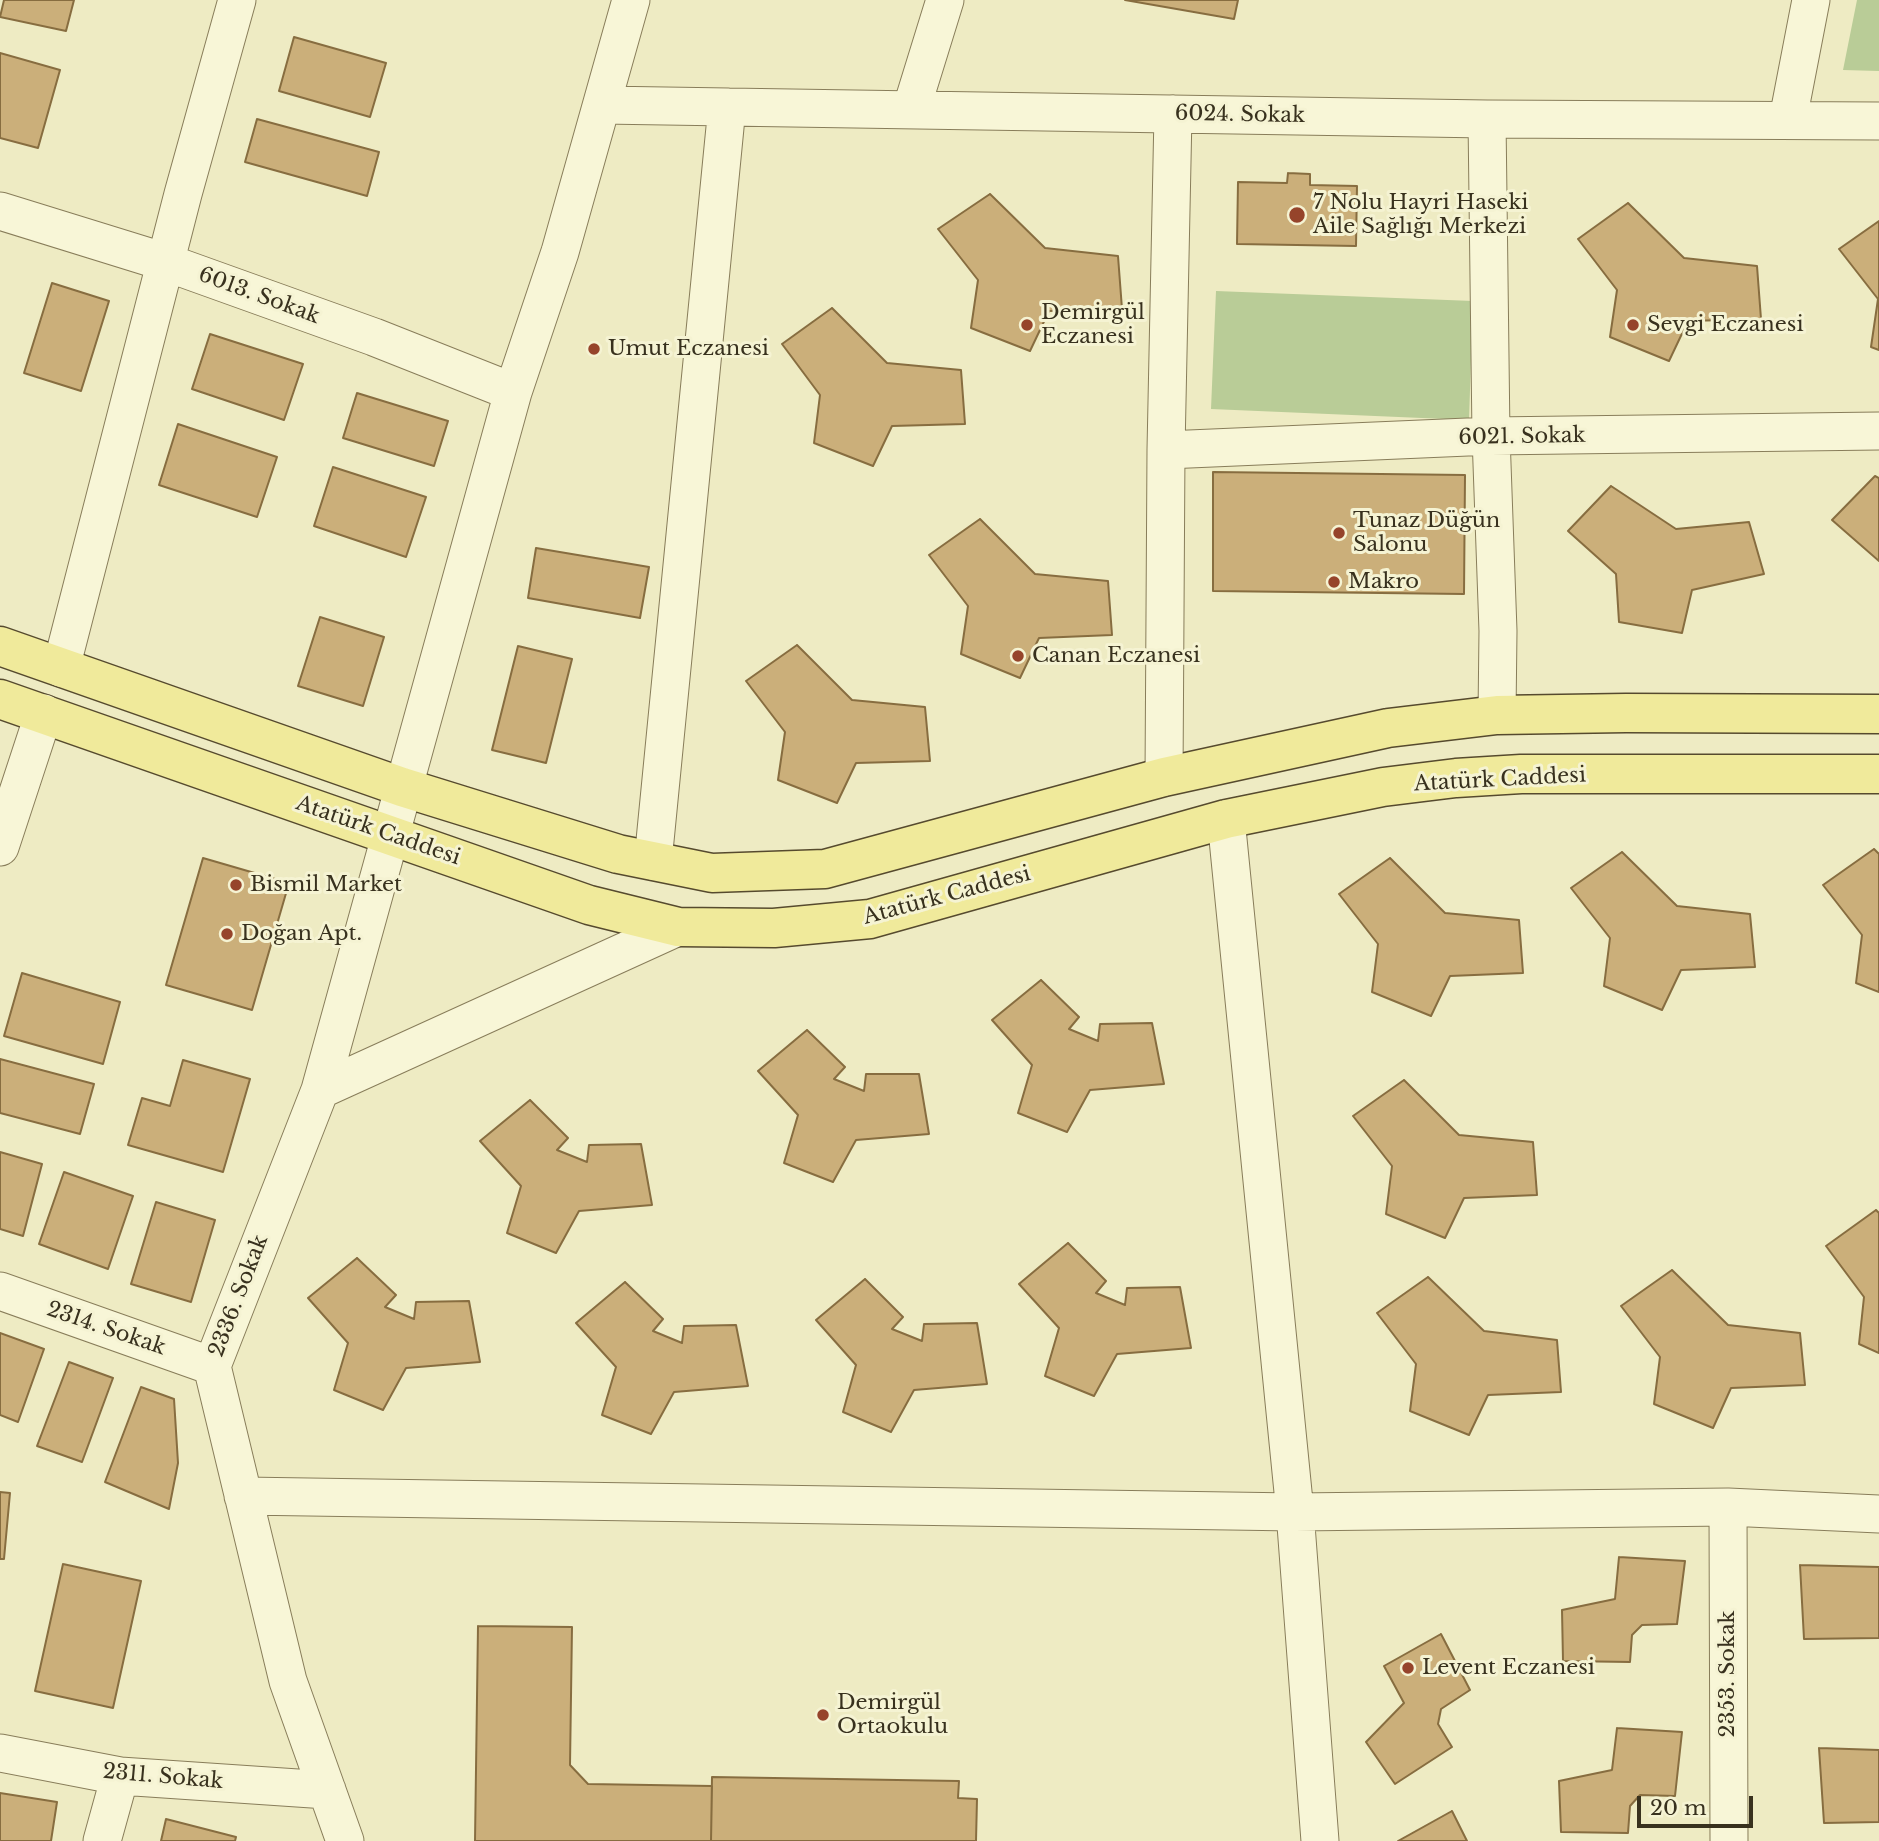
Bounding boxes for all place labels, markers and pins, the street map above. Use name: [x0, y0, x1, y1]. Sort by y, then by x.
place label: 7 Nolu Hayri Haseki Aile Sağlığı Merkezi: [1313, 190, 1528, 240]
marker: 7 Nolu Hayri Haseki Aile Sağlığı Merkezi: [1287, 205, 1307, 225]
place label: Demirgül Eczanesi: [1041, 300, 1145, 350]
place label: Sevgi Eczanesi: [1647, 312, 1804, 338]
marker: Demirgül Eczanesi: [1019, 317, 1035, 333]
marker: Sevgi Eczanesi: [1625, 317, 1641, 333]
place label: Umut Eczanesi: [608, 336, 769, 362]
marker: Umut Eczanesi: [586, 341, 602, 357]
place label: Tunaz Düğün Salonu: [1353, 508, 1500, 558]
marker: Tunaz Düğün Salonu: [1331, 525, 1347, 541]
place label: Makro: [1348, 569, 1419, 595]
marker: Makro: [1326, 574, 1342, 590]
place label: Canan Eczanesi: [1032, 643, 1200, 669]
marker: Canan Eczanesi: [1010, 648, 1026, 664]
place label: Bismil Market: [250, 872, 402, 898]
marker: Bismil Market: [228, 877, 244, 893]
place label: Doğan Apt.: [241, 921, 362, 947]
marker: Doğan Apt.: [219, 926, 235, 942]
place label: Levent Eczanesi: [1422, 1655, 1595, 1681]
marker: Levent Eczanesi: [1400, 1660, 1416, 1676]
place label: Demirgül Ortaokulu: [837, 1690, 948, 1740]
marker: Demirgül Ortaokulu: [815, 1707, 831, 1723]

